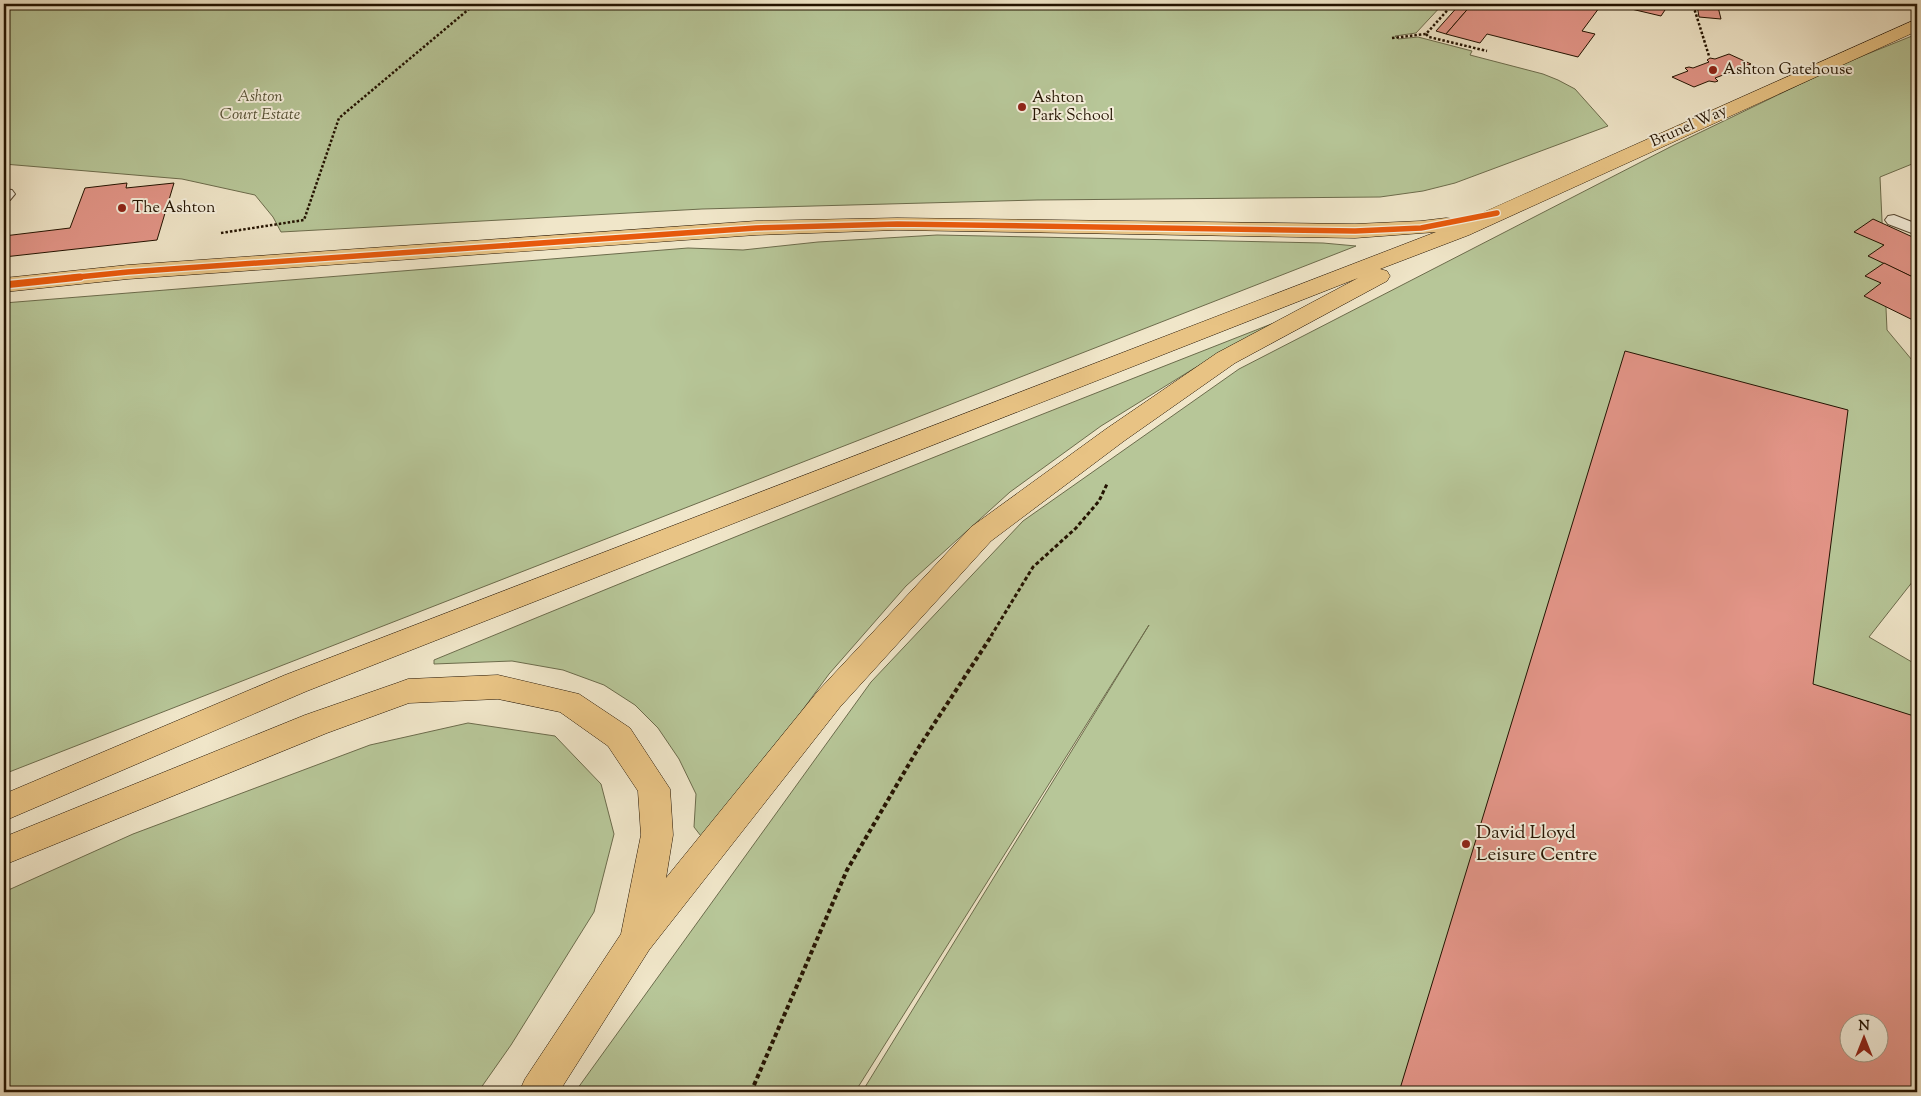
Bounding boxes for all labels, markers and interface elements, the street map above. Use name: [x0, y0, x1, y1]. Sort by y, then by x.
place label: Ashton Gatehouse: [1723, 59, 1853, 82]
marker: Ashton Gatehouse: [1707, 64, 1719, 76]
park label: Ashton Court Estate: [220, 86, 300, 127]
place label: Ashton Park School: [1032, 87, 1114, 128]
street label: Brunel Way: [1647, 100, 1731, 154]
marker: Ashton Park School: [1016, 101, 1028, 113]
place label: The Ashton: [132, 197, 216, 220]
marker: The Ashton: [116, 202, 128, 214]
place label: David Lloyd Leisure Centre: [1476, 820, 1597, 869]
marker: David Lloyd Leisure Centre: [1460, 838, 1472, 850]
north arrow: [1838, 1014, 1888, 1064]
text: N: [1858, 1017, 1870, 1037]

